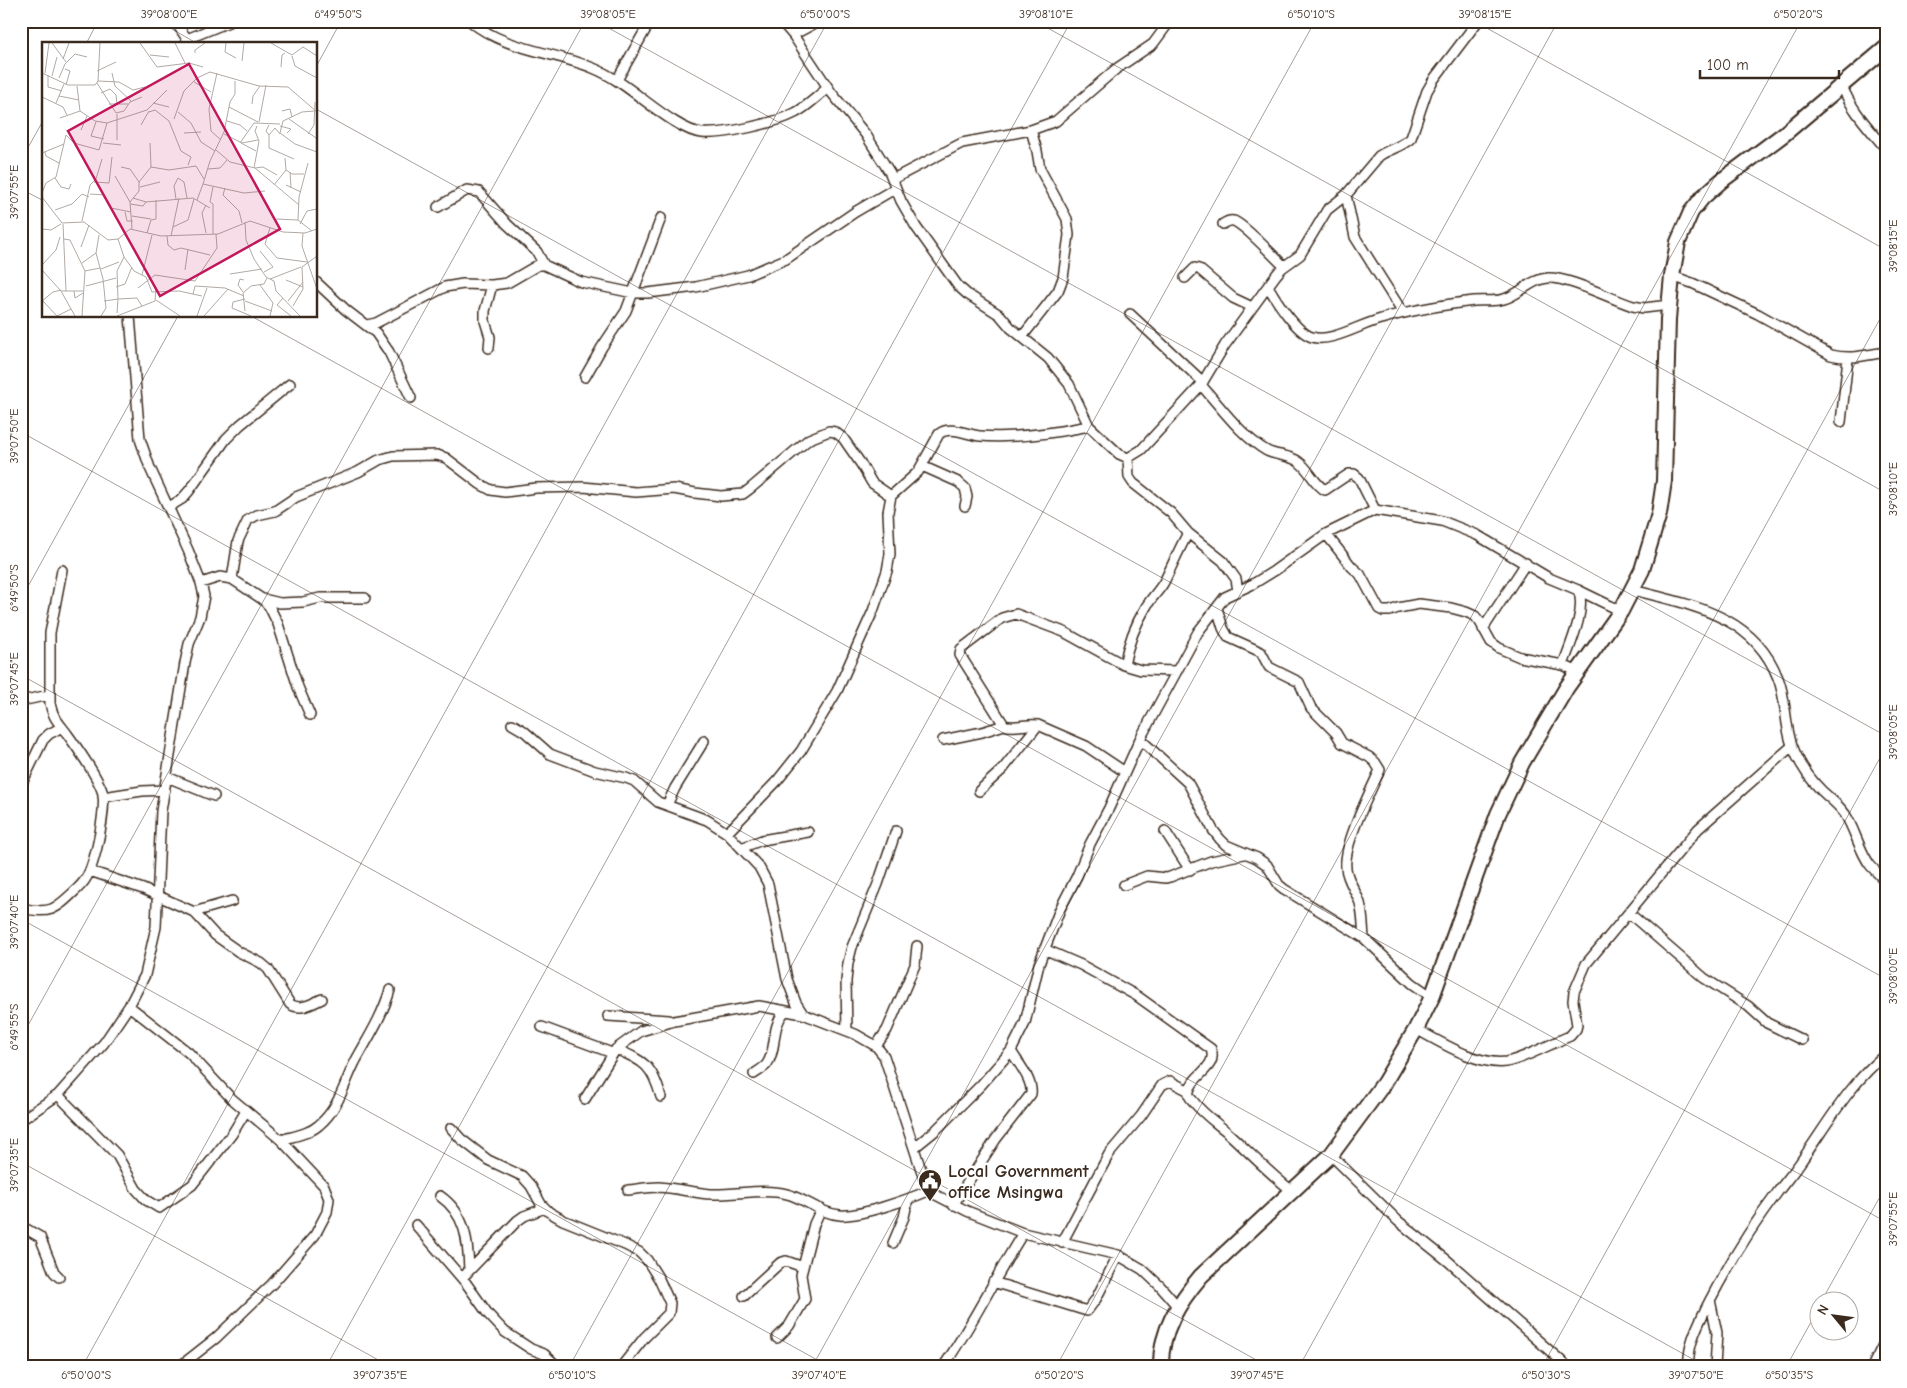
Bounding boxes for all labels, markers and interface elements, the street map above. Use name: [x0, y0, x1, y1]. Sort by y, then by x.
text: 39°08'00"E: [141, 7, 197, 21]
text: 6°49'50"S: [314, 7, 362, 21]
text: 39°08'05"E: [580, 7, 636, 21]
text: 6°50'00"S: [800, 7, 850, 21]
text: 39°08'10"E: [1019, 7, 1073, 21]
text: 6°50'10"S: [1287, 7, 1335, 21]
text: 39°08'15"E: [1458, 7, 1512, 21]
text: 6°50'20"S: [1773, 7, 1823, 21]
inset map: [42, 42, 318, 318]
scale bar: [1700, 48, 1838, 80]
text: 100 m: [1707, 56, 1749, 74]
text: 39°07'55"E: [7, 165, 21, 219]
text: 39°08'15"E: [1886, 219, 1900, 273]
text: 39°07'50"E: [7, 408, 21, 464]
text: 39°08'10"E: [1886, 462, 1900, 516]
text: 6°49'50"S: [7, 564, 21, 612]
text: 39°07'45"E: [7, 652, 21, 706]
text: 39°08'05"E: [1886, 704, 1900, 760]
text: 39°07'40"E: [7, 895, 21, 949]
text: 39°08'00"E: [1886, 948, 1900, 1004]
text: 6°49'55"S: [7, 1003, 21, 1050]
text: 39°07'35"E: [7, 1138, 21, 1192]
place label: Local Government office Msingwa: [948, 1161, 1090, 1203]
public building icon: Local Government office Msingwa: [917, 1168, 943, 1202]
text: 39°07'55"E: [1886, 1192, 1900, 1246]
north arrow: [1810, 1290, 1860, 1340]
text: N: [1813, 1302, 1833, 1318]
text: 6°50'00"S: [61, 1368, 111, 1382]
text: 39°07'35"E: [353, 1368, 407, 1382]
text: 6°50'10"S: [548, 1368, 596, 1382]
text: 39°07'40"E: [792, 1368, 846, 1382]
text: 6°50'20"S: [1034, 1368, 1084, 1382]
text: 39°07'45"E: [1230, 1368, 1284, 1382]
text: 6°50'30"S: [1522, 1368, 1571, 1382]
text: 39°07'50"E: [1668, 1368, 1724, 1382]
text: 6°50'35"S: [1765, 1368, 1813, 1382]

